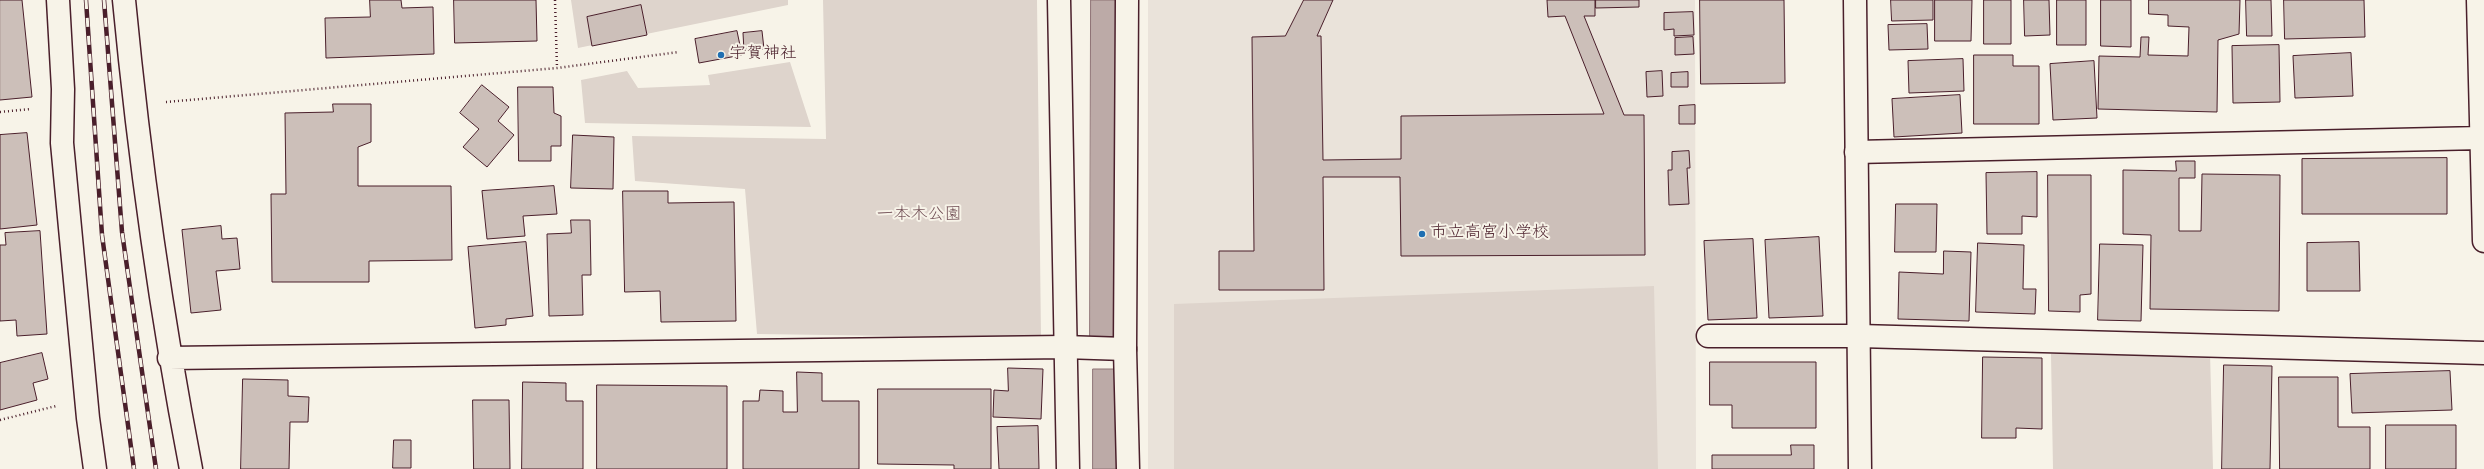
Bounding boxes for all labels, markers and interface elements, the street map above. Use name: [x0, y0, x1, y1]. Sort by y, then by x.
place label: 宇賀神社: [729, 45, 797, 65]
marker: 宇賀神社: [716, 50, 726, 60]
park label: 一本木公園: [877, 206, 961, 226]
place label: 市立高宮小学校: [1430, 224, 1549, 244]
marker: 市立高宮小学校: [1417, 229, 1427, 239]

